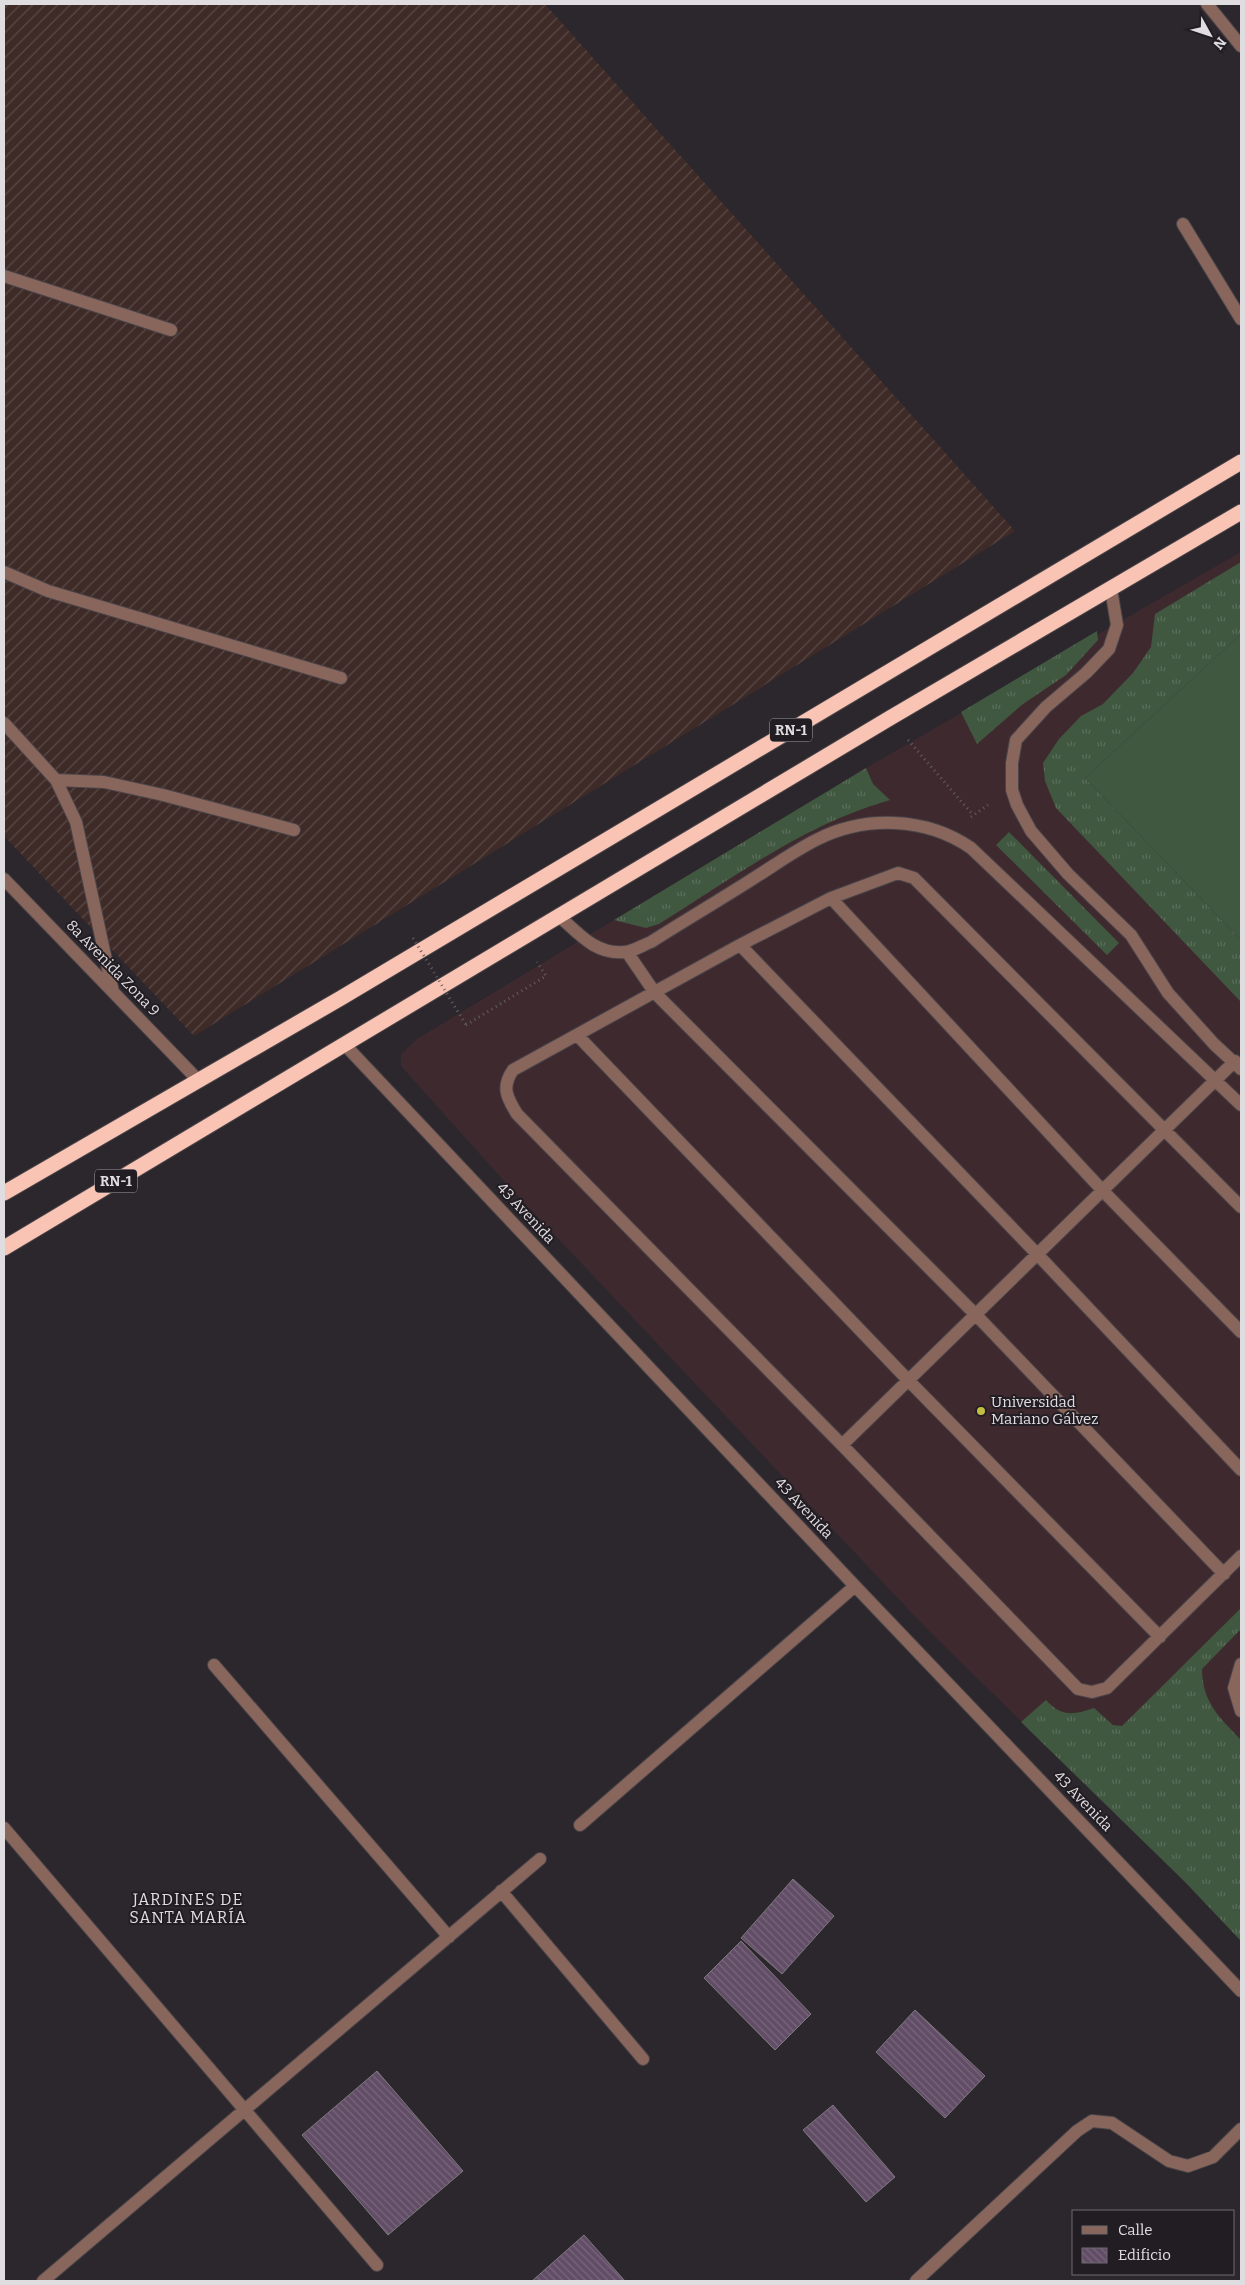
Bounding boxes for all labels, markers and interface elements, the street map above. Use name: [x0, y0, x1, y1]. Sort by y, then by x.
north arrow: [1185, 10, 1235, 60]
text: N: [1209, 33, 1230, 53]
road number: RN-1: [770, 718, 812, 742]
street label: 8a Avenida Zona 9: [63, 916, 163, 1020]
road number: RN-1: [95, 1170, 137, 1192]
street label: 43 Avenida: [493, 1179, 559, 1247]
place label: Universidad Mariano Gálvez: [991, 1393, 1099, 1428]
marker: Universidad Mariano Gálvez: [975, 1405, 987, 1417]
street label: 43 Avenida: [771, 1474, 837, 1542]
street label: 43 Avenida: [1050, 1767, 1116, 1835]
district label: JARDINES DE SANTA MARÍA: [129, 1890, 247, 1927]
legend: [1072, 2210, 1235, 2275]
text: Calle: [1118, 2221, 1152, 2239]
text: Edificio: [1118, 2246, 1171, 2264]

